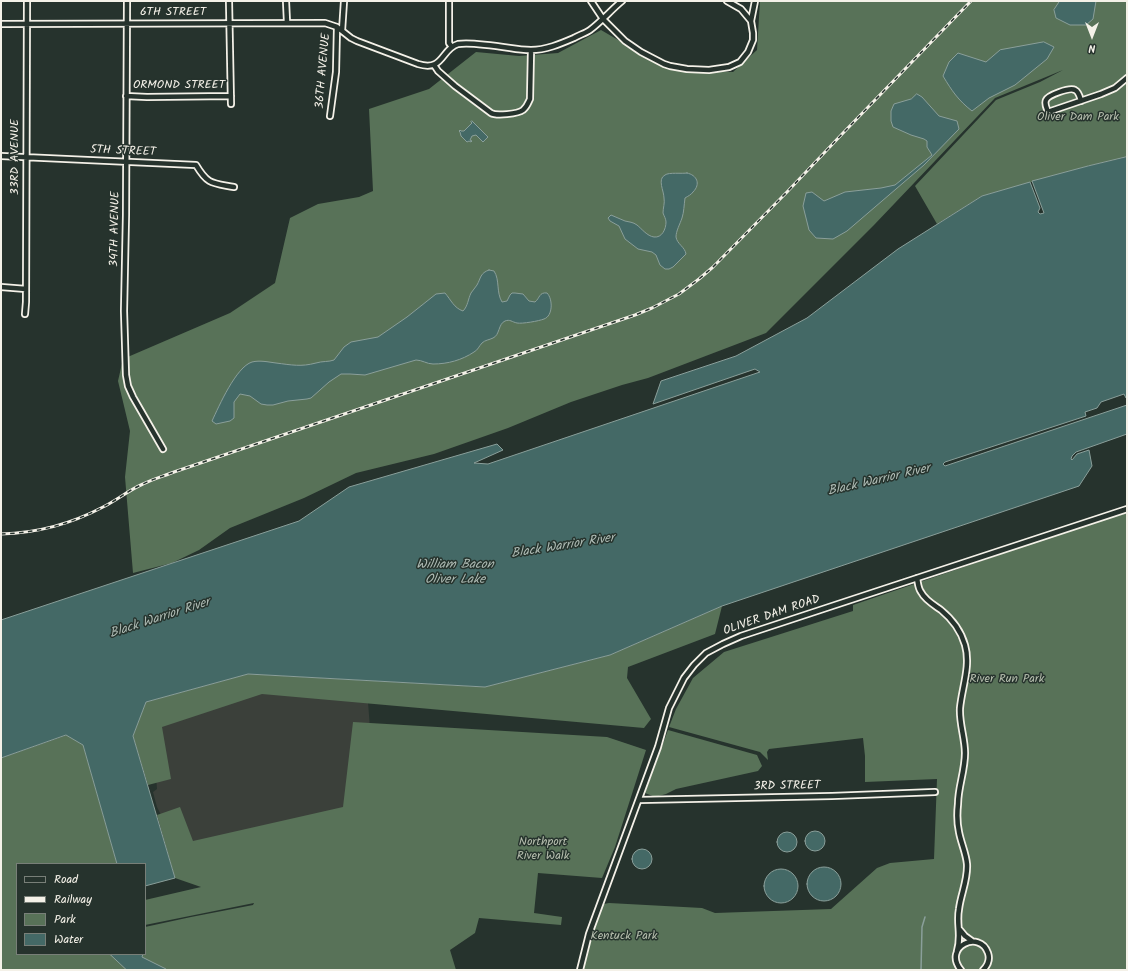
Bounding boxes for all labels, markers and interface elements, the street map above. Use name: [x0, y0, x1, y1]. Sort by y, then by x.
street label: 6TH STREET: [140, 6, 206, 20]
north arrow: [1072, 16, 1112, 56]
street label: 36TH AVENUE: [314, 33, 334, 109]
text: N: [1089, 39, 1095, 57]
street label: ORMOND STREET: [133, 79, 225, 93]
park label: Oliver Dam Park: [1037, 111, 1119, 125]
street label: 33RD AVENUE: [9, 119, 23, 195]
street label: 5TH STREET: [90, 144, 156, 160]
street label: 34TH AVENUE: [108, 191, 124, 267]
water label: Black Warrior River: [826, 462, 932, 500]
water label: Black Warrior River: [510, 531, 616, 563]
water label: William Bacon Oliver Lake: [416, 558, 494, 589]
street label: OLIVER DAM ROAD: [722, 593, 822, 639]
water label: Black Warrior River: [108, 595, 212, 643]
park label: River Run Park: [970, 673, 1044, 687]
street label: 3RD STREET: [754, 779, 820, 795]
park label: Northport River Walk: [517, 836, 569, 864]
legend: [16, 863, 146, 955]
text: Road: [54, 870, 78, 889]
text: Railway: [54, 890, 92, 909]
text: Park: [54, 910, 76, 929]
text: Water: [54, 930, 83, 949]
park label: Kentuck Park: [591, 930, 657, 944]

